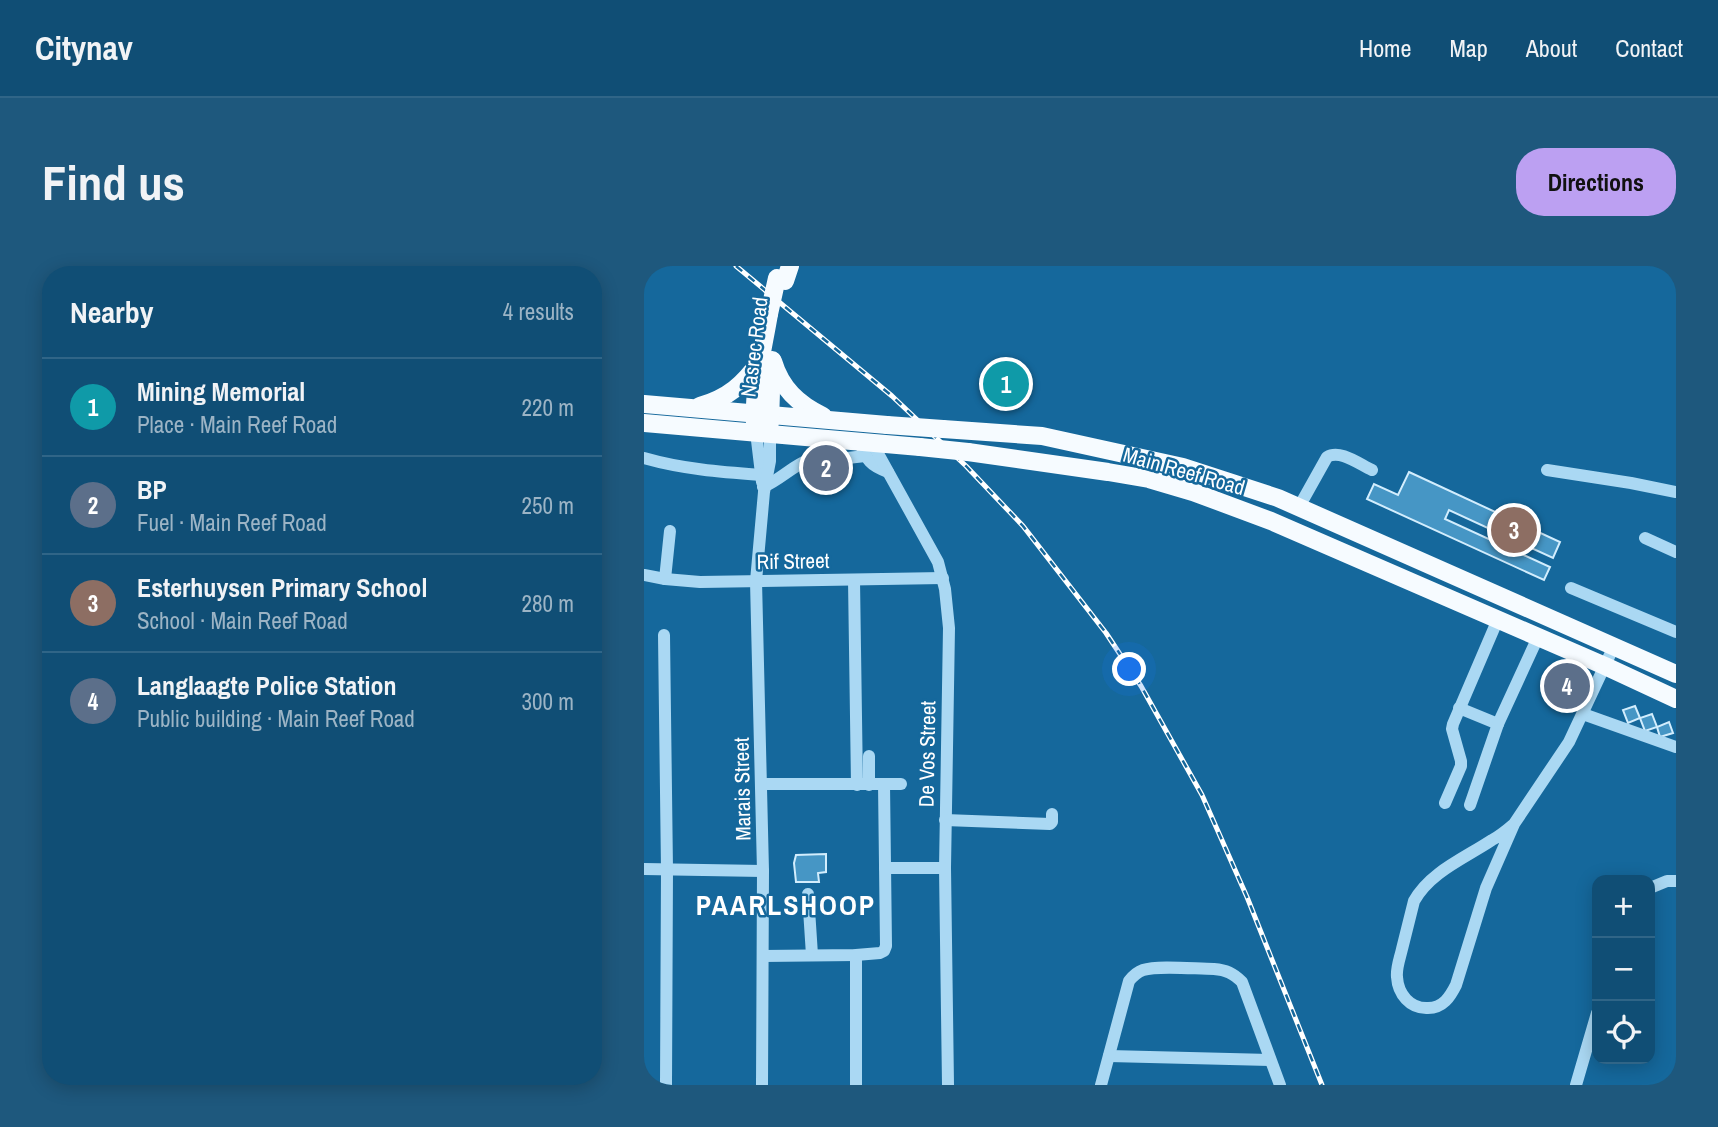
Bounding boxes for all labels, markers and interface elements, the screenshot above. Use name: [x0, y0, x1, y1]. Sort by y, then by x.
text: Citynav: [35, 26, 133, 70]
text: Home: [1359, 32, 1411, 64]
text: Map: [1449, 32, 1488, 64]
text: About: [1526, 32, 1577, 64]
text: Contact: [1615, 32, 1683, 64]
button: Directions: [1516, 148, 1676, 216]
text: Find us: [42, 149, 185, 215]
text: Nearby: [70, 292, 153, 332]
street label: Nasrec Road: [733, 295, 775, 399]
text: 4 results: [503, 296, 574, 327]
pin: 1: [983, 358, 1029, 410]
text: Mining Memorial: [137, 374, 305, 409]
text: 1: [88, 392, 98, 423]
text: 220 m: [522, 392, 574, 423]
text: Place · Main Reef Road: [137, 409, 337, 440]
street label: Main Reef Road: [1120, 440, 1248, 502]
pin: 2: [803, 442, 849, 494]
text: BP: [137, 472, 167, 507]
text: 2: [88, 490, 98, 521]
text: 250 m: [522, 490, 574, 521]
pin: 3: [1491, 504, 1537, 556]
text: Fuel · Main Reef Road: [137, 507, 327, 538]
street label: Rif Street: [756, 546, 830, 576]
text: Esterhuysen Primary School: [137, 570, 427, 605]
text: 3: [88, 588, 98, 619]
text: 280 m: [522, 588, 574, 619]
text: School · Main Reef Road: [137, 605, 348, 636]
your location: [1112, 652, 1146, 686]
pin: 4: [1544, 660, 1590, 712]
text: Langlaagte Police Station: [137, 668, 396, 703]
text: 4: [88, 686, 98, 717]
text: 300 m: [522, 686, 574, 717]
street label: De Vos Street: [912, 700, 942, 807]
text: Public building · Main Reef Road: [137, 703, 415, 734]
street label: Marais Street: [727, 737, 757, 841]
map controls: [1592, 875, 1655, 1064]
button: +: [1592, 875, 1655, 938]
district label: PAARLSHOOP: [696, 886, 876, 924]
button: −: [1592, 938, 1655, 1001]
button: locate: [1592, 1001, 1655, 1064]

